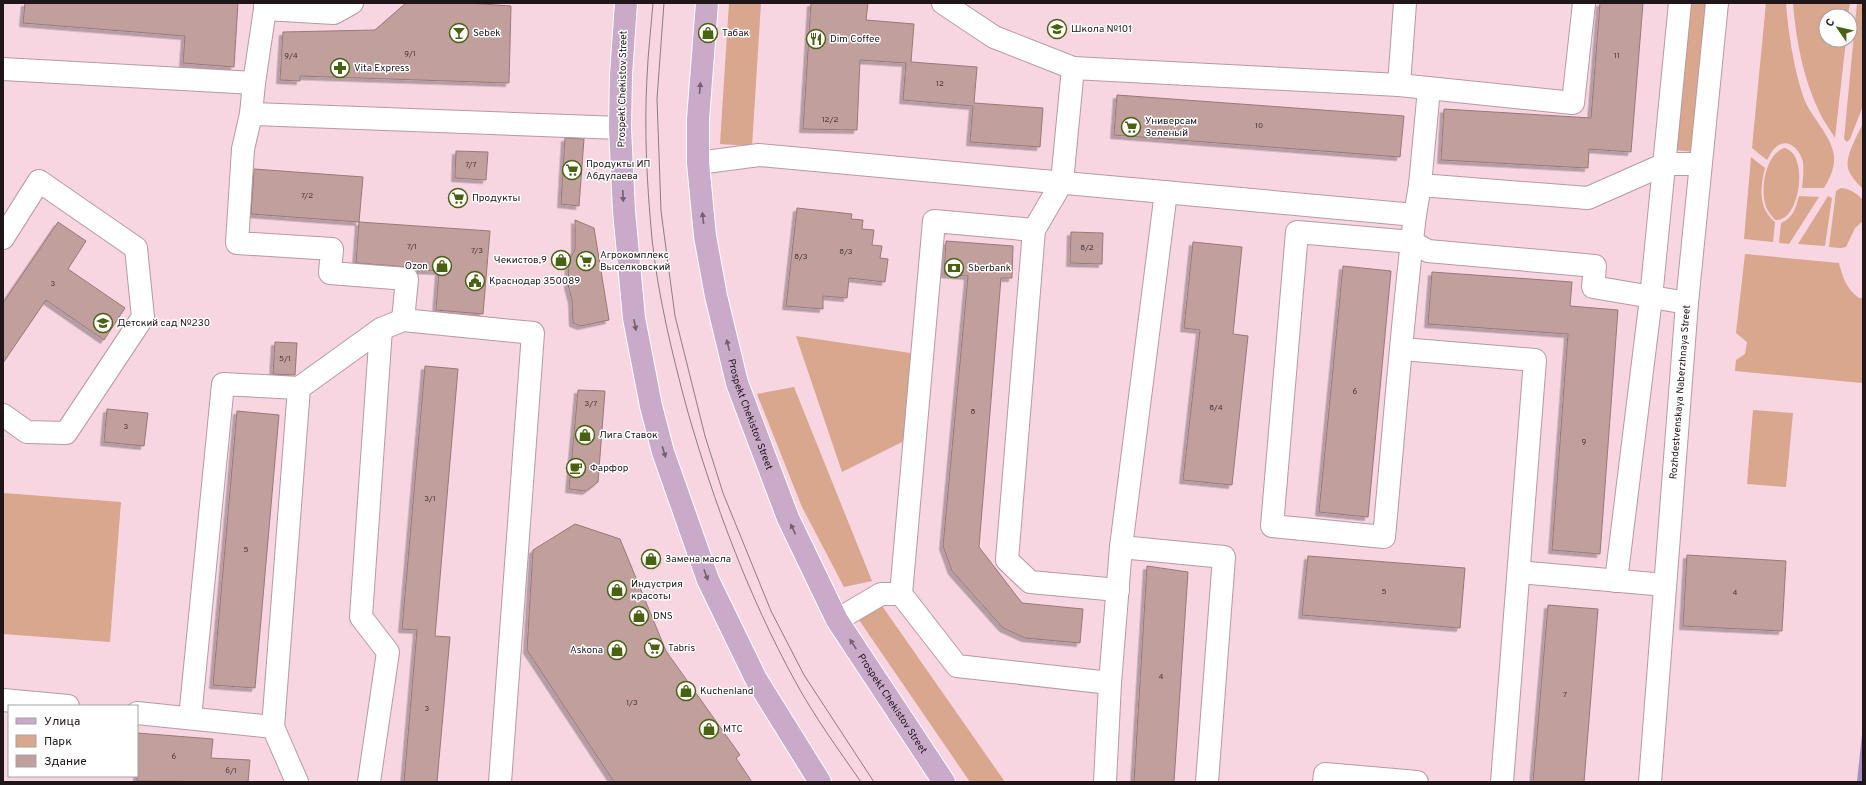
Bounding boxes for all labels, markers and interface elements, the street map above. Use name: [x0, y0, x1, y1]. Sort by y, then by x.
north arrow: [1818, 8, 1858, 48]
text: С: [1823, 16, 1838, 30]
school or university icon: Школа №101: [1046, 18, 1068, 40]
bar icon: Sebek: [448, 22, 470, 44]
shop icon: Табак: [697, 22, 719, 44]
place label: Школа №101: [1071, 23, 1132, 36]
place label: Sebek: [473, 27, 501, 40]
place label: Табак: [722, 27, 750, 40]
restaurant icon: Dim Coffee: [805, 28, 827, 50]
street label: Prospekt Chekistov Street: [615, 30, 631, 148]
place label: Dim Coffee: [830, 33, 880, 46]
house number: 9/1: [404, 49, 416, 59]
house number: 9/4: [284, 51, 298, 61]
house number: 11: [1614, 51, 1620, 61]
pharmacy icon: Vita Express: [329, 57, 351, 79]
place label: Vita Express: [354, 62, 410, 75]
house number: 12: [936, 79, 944, 89]
one-way arrow: [697, 82, 704, 94]
house number: 12/2: [822, 115, 838, 125]
place label: Универсам Зеленый: [1145, 115, 1197, 140]
supermarket icon: Универсам Зеленый: [1120, 116, 1142, 138]
house number: 10: [1255, 121, 1263, 131]
place label: Продукты ИП Абдулаева: [586, 158, 650, 183]
supermarket icon: Продукты ИП Абдулаева: [561, 159, 583, 181]
house number: 7/7: [465, 160, 477, 170]
supermarket icon: Продукты: [447, 187, 469, 209]
one-way arrow: [620, 190, 626, 203]
house number: 7/2: [301, 191, 313, 201]
place label: Продукты: [472, 192, 520, 205]
one-way arrow: [700, 212, 707, 224]
house number: 7/1: [407, 242, 417, 252]
house number: 8/2: [1080, 243, 1094, 253]
house number: 7/3: [471, 246, 483, 256]
house number: 8/3: [839, 247, 853, 257]
shop icon: Чекистов,9: [550, 249, 572, 271]
place label: Агрокомплекс Выселковский: [600, 249, 671, 274]
supermarket icon: Агрокомплекс Выселковский: [575, 250, 597, 272]
house number: 8/3: [794, 252, 808, 262]
place label: Чекистов,9: [494, 254, 547, 267]
shop icon: Ozon: [431, 255, 453, 277]
bank icon: Sberbank: [943, 257, 965, 279]
place label: Ozon: [405, 260, 428, 273]
place label: Sberbank: [968, 262, 1011, 275]
public building icon: Краснодар 350089: [464, 270, 486, 292]
place label: Краснодар 350089: [489, 275, 580, 288]
house number: 3: [51, 279, 56, 289]
street label: Rozhdestvenskaya Naberzhnaya Street: [1667, 304, 1693, 480]
school or university icon: Детский сад №230: [92, 312, 114, 334]
place label: Детский сад №230: [117, 317, 210, 330]
one-way arrow: [633, 319, 639, 331]
one-way arrow: [724, 339, 730, 352]
house number: 5/1: [279, 354, 291, 364]
street label: Prospekt Chekistov Street: [725, 357, 776, 472]
house number: 6: [1353, 387, 1358, 397]
house number: 3/7: [585, 399, 597, 409]
house number: 8/4: [1209, 403, 1223, 413]
house number: 8: [971, 407, 976, 417]
house number: 3: [124, 422, 129, 432]
shop icon: Лига Ставок: [574, 424, 596, 446]
place label: Лига Ставок: [599, 429, 658, 442]
house number: 9: [1582, 437, 1587, 447]
one-way arrow: [661, 446, 667, 458]
cafe icon: Фарфор: [565, 457, 587, 479]
place label: Фарфор: [590, 462, 629, 475]
house number: 3/1: [424, 494, 436, 504]
one-way arrow: [790, 523, 796, 535]
house number: 5: [244, 545, 249, 555]
shop icon: Замена масла: [640, 548, 662, 570]
place label: Замена масла: [665, 553, 731, 566]
one-way arrow: [703, 569, 709, 581]
place label: Индустрия красоты: [631, 578, 683, 603]
shop icon: Индустрия красоты: [606, 579, 628, 601]
house number: 5: [1382, 587, 1387, 597]
house number: 4: [1733, 588, 1738, 598]
shop icon: DNS: [628, 605, 650, 627]
place label: DNS: [653, 610, 673, 623]
supermarket icon: Tabris: [643, 637, 665, 659]
shop icon: Askona: [606, 639, 628, 661]
one-way arrow: [849, 639, 857, 649]
place label: Tabris: [668, 642, 695, 655]
place label: Askona: [570, 644, 603, 657]
street label: Prospekt Chekistov Street: [855, 651, 930, 756]
house number: 4: [1159, 672, 1164, 682]
shop icon: Kuchenland: [675, 680, 697, 702]
place label: Kuchenland: [700, 685, 753, 698]
house number: 7: [1563, 690, 1567, 700]
house number: 1/3: [626, 698, 638, 708]
house number: 3: [425, 704, 430, 714]
legend: [8, 705, 138, 777]
text: Улица: [44, 714, 80, 730]
shop icon: МТС: [698, 718, 720, 740]
place label: МТС: [723, 723, 743, 736]
text: Парк: [44, 734, 72, 750]
house number: 6: [172, 752, 177, 762]
text: Здание: [44, 754, 87, 770]
house number: 6/1: [225, 766, 237, 776]

